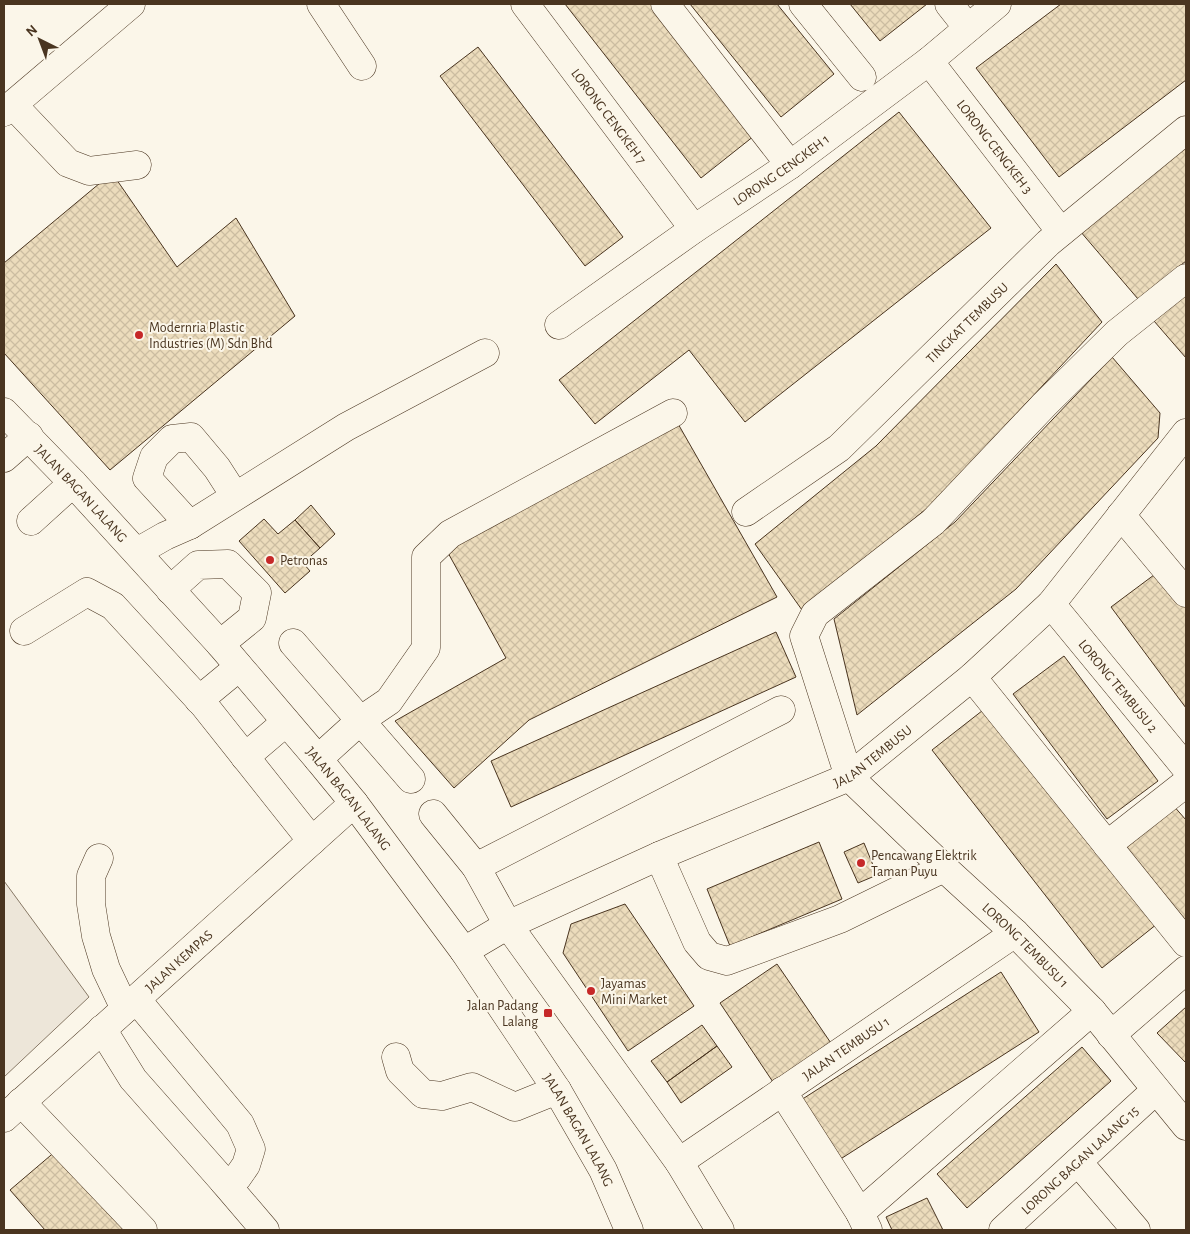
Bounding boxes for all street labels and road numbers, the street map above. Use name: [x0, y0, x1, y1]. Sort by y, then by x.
street label: LORONG CENGKEH 7: [568, 66, 648, 167]
street label: LORONG CENGKEH 3: [954, 97, 1035, 197]
street label: LORONG CENGKEH 1: [731, 132, 832, 209]
street label: TINGKAT TEMBUSU: [924, 280, 1011, 366]
street label: JALAN BAGAN LALANG: [32, 442, 129, 545]
street label: LORONG TEMBUSU 2: [1075, 637, 1160, 736]
street label: JALAN TEMBUSU: [832, 723, 915, 791]
street label: JALAN BAGAN LALANG: [303, 745, 393, 853]
street label: LORONG TEMBUSU 1: [979, 901, 1071, 991]
street label: JALAN KEMPAS: [143, 928, 216, 995]
street label: JALAN TEMBUSU 1: [801, 1015, 892, 1083]
street label: JALAN BAGAN LALANG: [540, 1071, 615, 1189]
street label: LORONG BAGAN LALANG 15: [1019, 1104, 1142, 1217]

